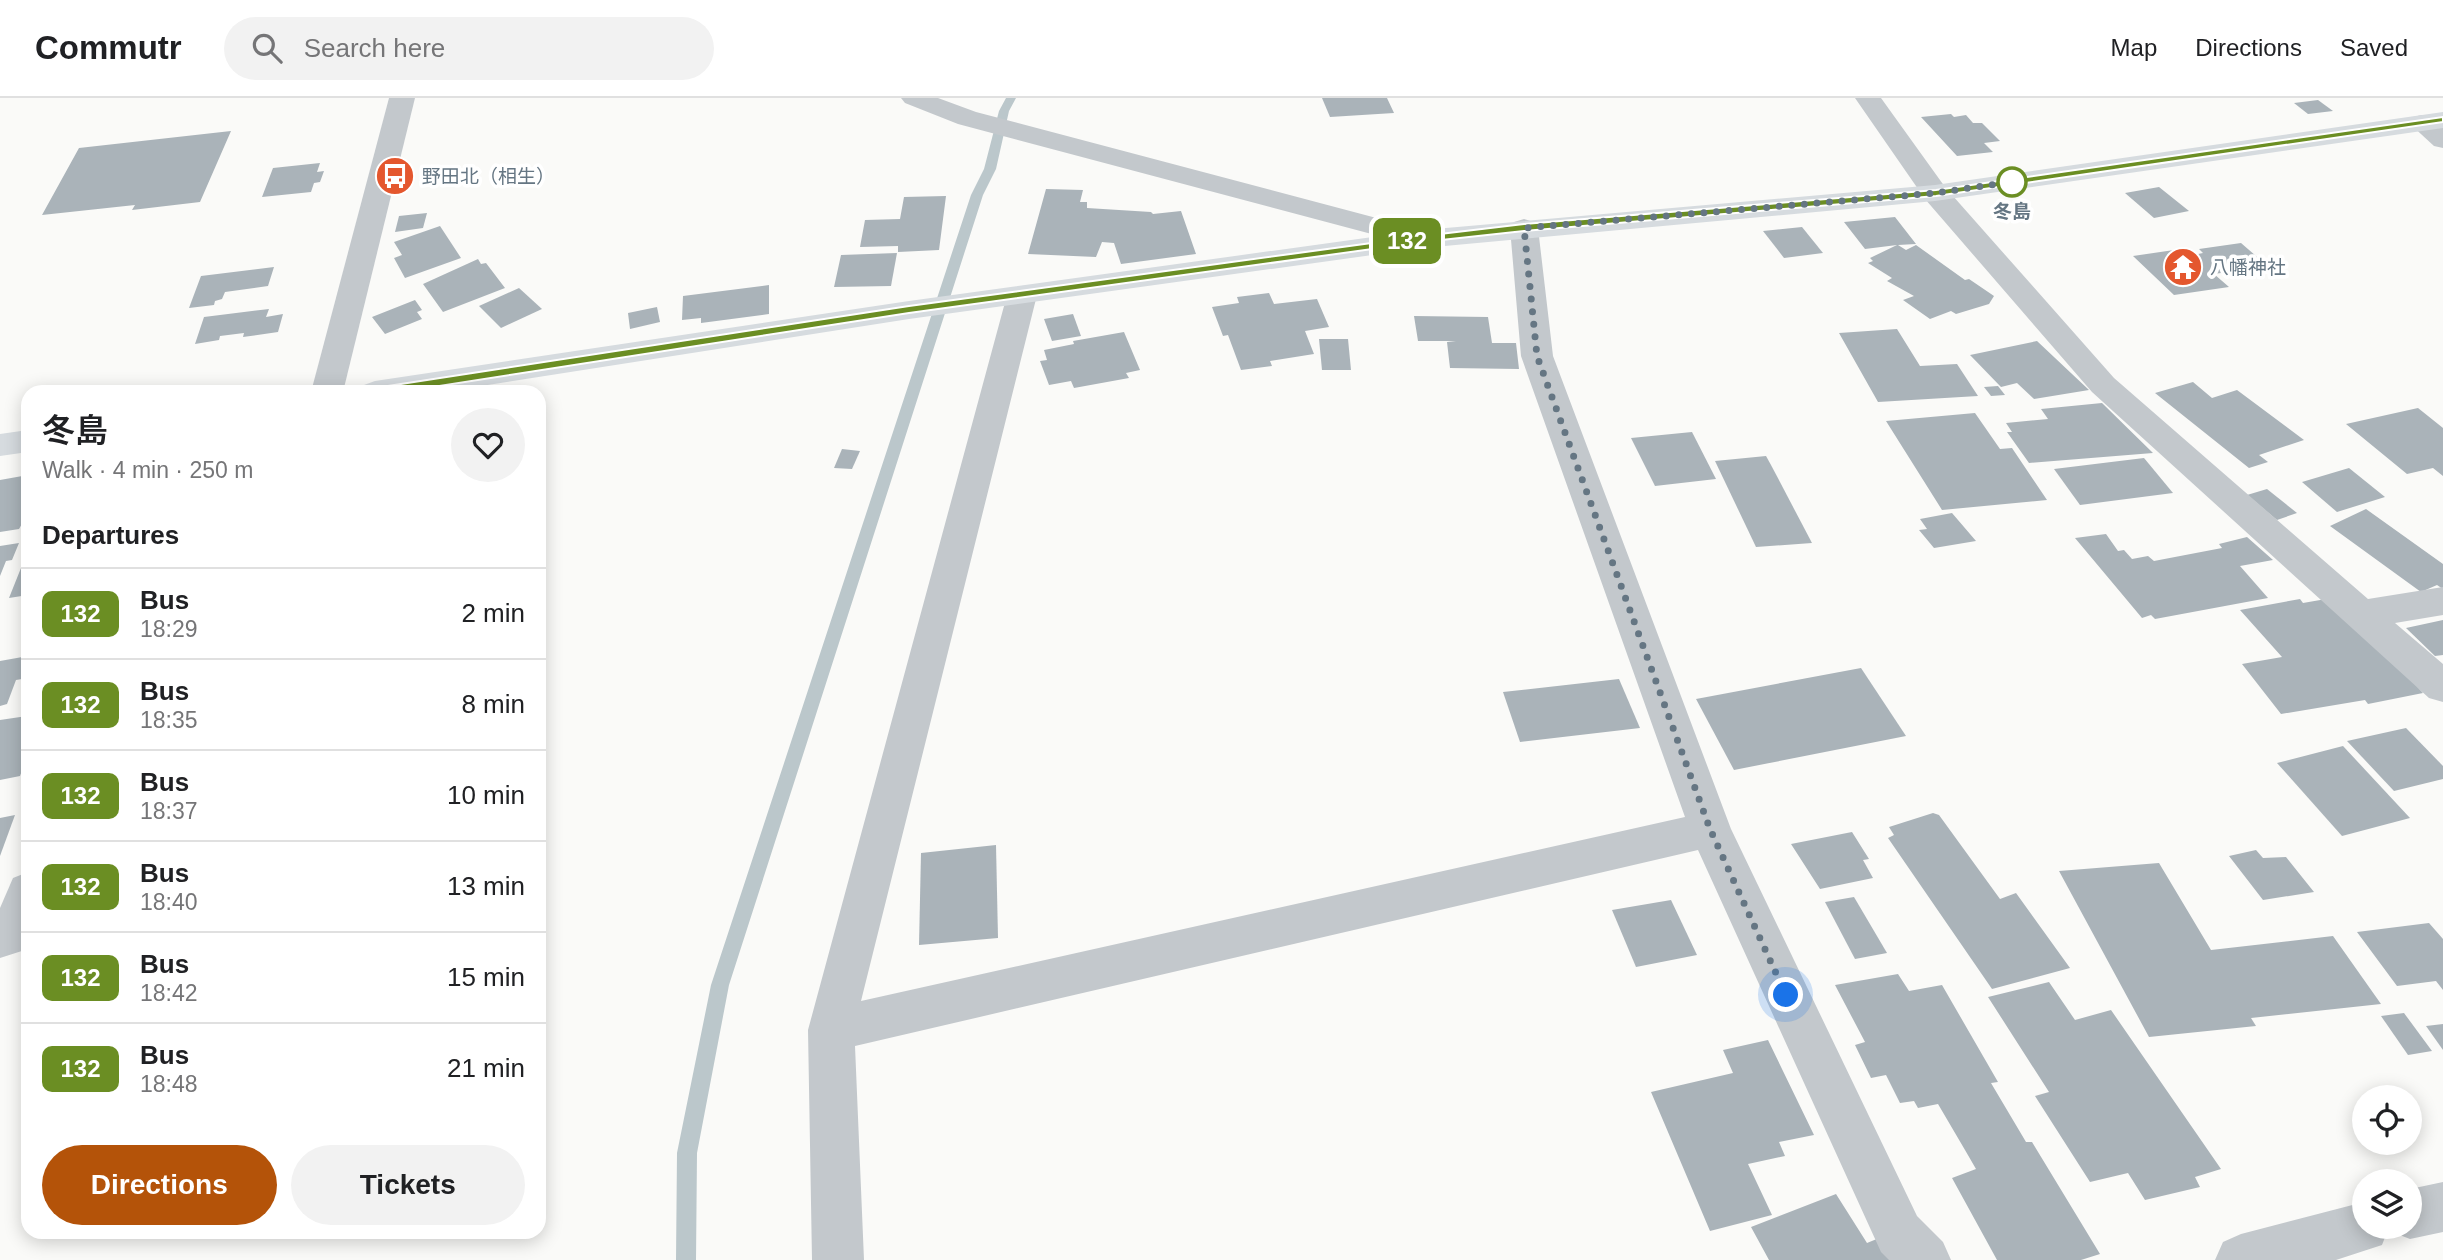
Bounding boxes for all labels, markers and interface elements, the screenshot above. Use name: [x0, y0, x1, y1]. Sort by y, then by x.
search box: [224, 17, 714, 80]
text: Commutr: [35, 29, 182, 66]
icon: search: [248, 29, 286, 67]
text: Search here: [304, 33, 445, 63]
text: Map: [2111, 34, 2157, 61]
text: Directions: [2195, 34, 2302, 61]
text: Saved: [2340, 34, 2408, 61]
bus stop icon: 野田北（相生）: [374, 155, 416, 197]
place label: 野田北（相生）: [422, 166, 555, 187]
marker: 冬島: [1997, 167, 2027, 197]
place label: 冬島: [1993, 201, 2031, 222]
line badge: 132: [1367, 218, 1447, 264]
text: 132: [1387, 227, 1427, 254]
temple icon: 八幡神社: [2162, 246, 2204, 288]
place label: 八幡神社: [2210, 257, 2286, 278]
button: heart: [451, 408, 525, 482]
text: 冬島: [42, 412, 108, 449]
text: Walk · 4 min · 250 m: [42, 457, 253, 483]
text: Departures: [42, 520, 179, 550]
text: Bus: [140, 585, 189, 615]
text: 2 min: [461, 598, 525, 628]
text: 132: [60, 600, 101, 627]
text: 18:29: [140, 616, 198, 642]
text: Bus: [140, 676, 189, 706]
text: 8 min: [461, 689, 525, 719]
text: 132: [60, 691, 101, 718]
text: 18:35: [140, 707, 198, 733]
text: Bus: [140, 767, 189, 797]
text: 10 min: [447, 780, 525, 810]
text: 132: [60, 782, 101, 809]
text: 18:37: [140, 798, 198, 824]
text: Bus: [140, 858, 189, 888]
text: 13 min: [447, 871, 525, 901]
text: 132: [60, 873, 101, 900]
text: 18:40: [140, 889, 198, 915]
text: Bus: [140, 949, 189, 979]
text: 15 min: [447, 962, 525, 992]
text: 132: [60, 964, 101, 991]
your location: [1768, 977, 1803, 1012]
text: 18:42: [140, 980, 198, 1006]
text: Bus: [140, 1040, 189, 1070]
text: 21 min: [447, 1053, 525, 1083]
text: 132: [60, 1055, 101, 1082]
text: 18:48: [140, 1071, 198, 1097]
map controls: [2352, 1085, 2422, 1239]
button: locate: [2352, 1085, 2422, 1155]
button: Directions: [42, 1145, 277, 1225]
button: Tickets: [291, 1145, 525, 1225]
button: layers: [2352, 1169, 2422, 1239]

